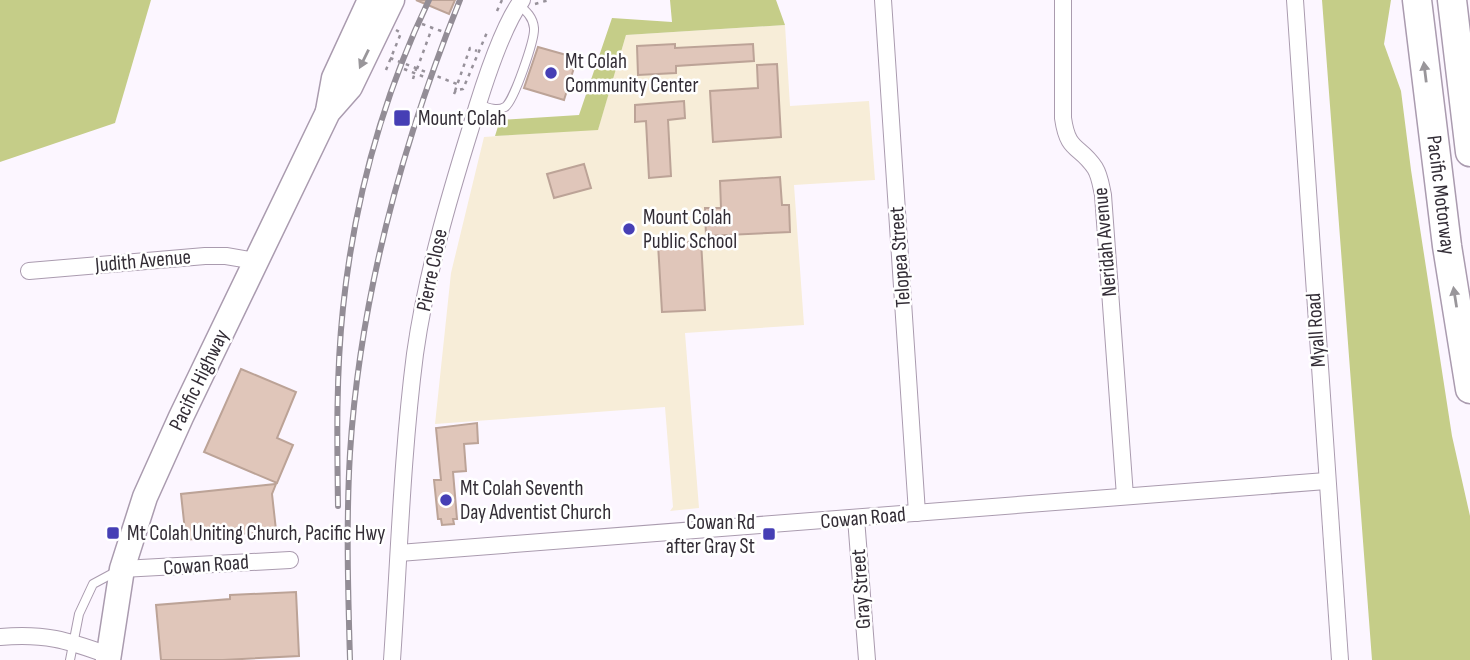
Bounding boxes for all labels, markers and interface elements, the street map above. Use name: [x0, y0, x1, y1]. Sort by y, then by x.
one-way arrow: [358, 49, 369, 69]
place label: Mt Colah Community Center: [565, 49, 699, 98]
one-way arrow: [1420, 61, 1431, 83]
marker: Mt Colah Community Center: [543, 65, 559, 81]
place label: Mount Colah: [418, 106, 507, 131]
marker: Mount Colah: [392, 108, 412, 128]
street label: Pacific Motorway: [1421, 134, 1461, 256]
street label: Neridah Avenue: [1088, 186, 1122, 298]
place label: Mount Colah Public School: [643, 205, 737, 254]
street label: Telopea Street: [884, 206, 916, 308]
marker: Mount Colah Public School: [621, 221, 637, 237]
street label: Pierre Close: [411, 227, 453, 313]
street label: Judith Avenue: [93, 244, 192, 278]
one-way arrow: [1449, 286, 1460, 308]
street label: Myall Road: [1301, 292, 1331, 368]
street label: Pacific Highway: [164, 325, 234, 435]
place label: Mt Colah Seventh Day Adventist Church: [460, 476, 611, 525]
marker: Mt Colah Seventh Day Adventist Church: [438, 492, 454, 508]
street label: Cowan Road: [819, 502, 907, 534]
place label: Cowan Rd after Gray St: [666, 510, 755, 559]
place label: Mt Colah Uniting Church, Pacific Hwy: [127, 521, 385, 546]
marker: Mt Colah Uniting Church, Pacific Hwy: [105, 525, 121, 541]
marker: Cowan Rd after Gray St: [761, 526, 777, 542]
street label: Gray Street: [846, 548, 876, 630]
street label: Cowan Road: [162, 550, 250, 580]

